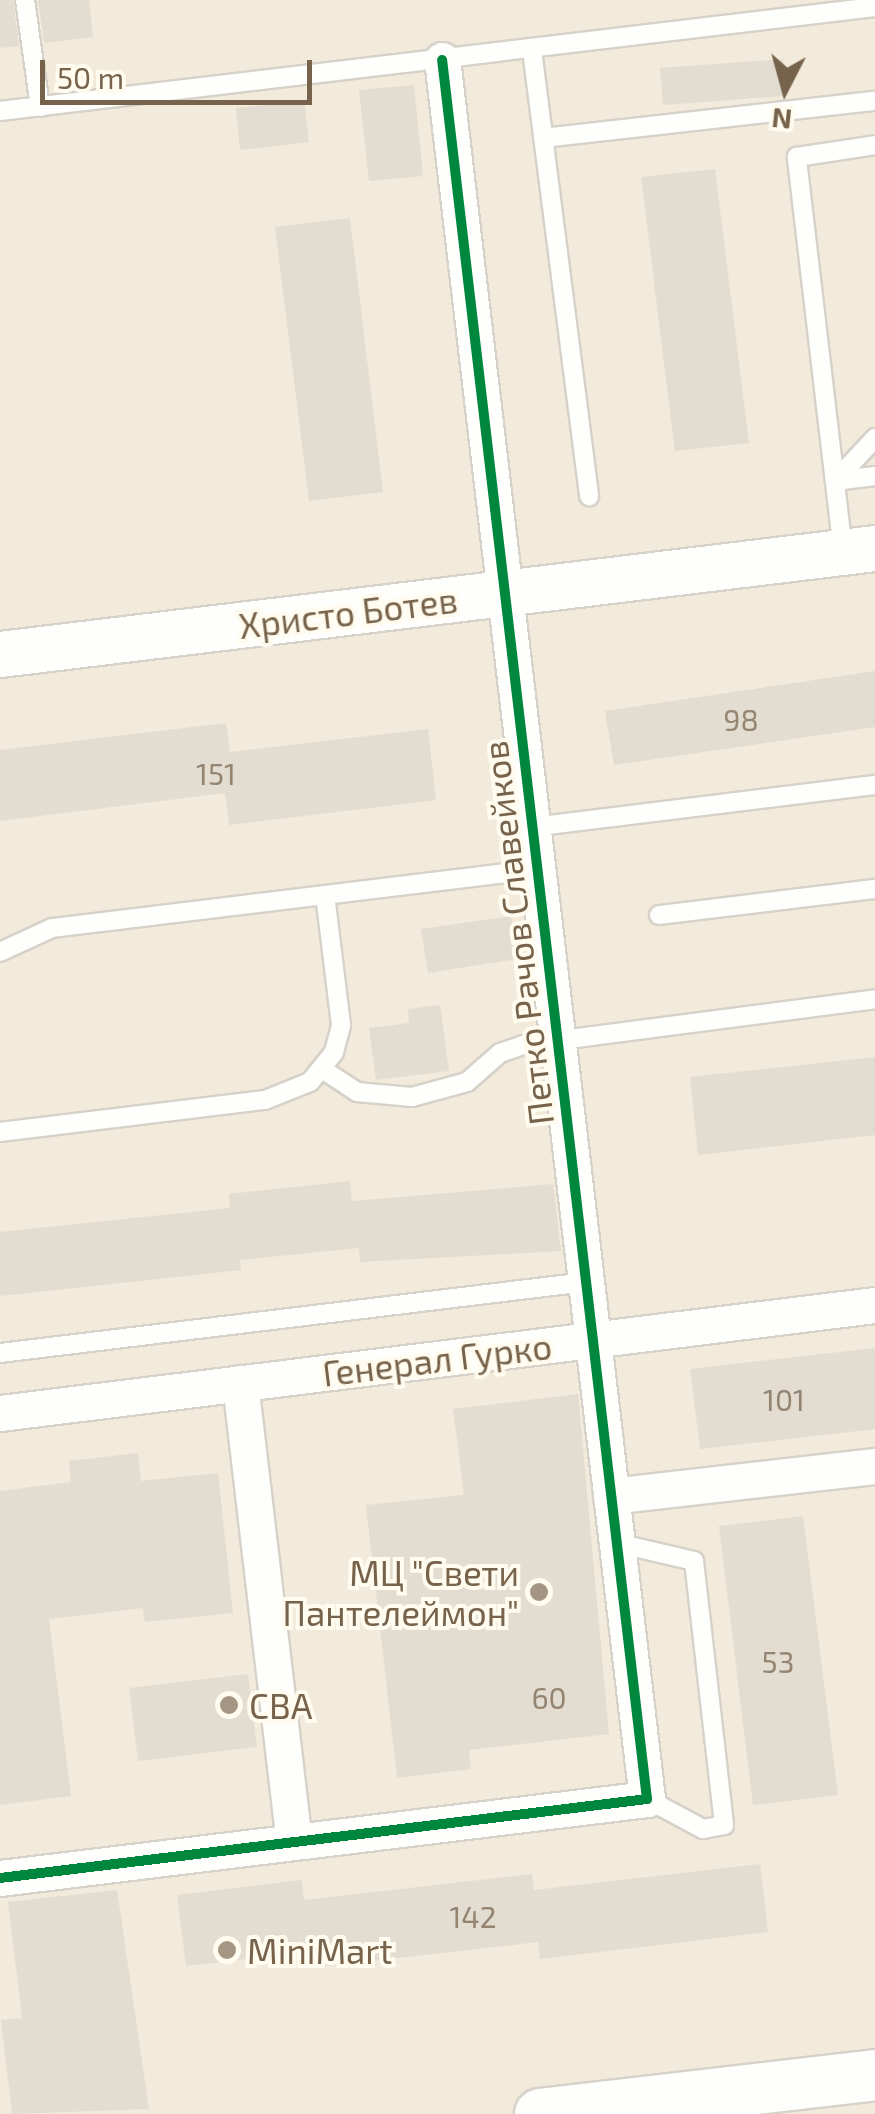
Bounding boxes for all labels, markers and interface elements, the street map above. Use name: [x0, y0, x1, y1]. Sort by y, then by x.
scale bar: [45, 40, 318, 102]
north arrow: [735, 40, 835, 140]
text: 50 m: [57, 59, 124, 95]
text: N: [770, 102, 794, 138]
street label: Христо Ботев: [236, 578, 460, 646]
house number: 98: [723, 701, 759, 737]
street label: Петко Рачов Славейков: [473, 739, 561, 1127]
house number: 151: [196, 755, 236, 791]
street label: Генерал Гурко: [320, 1324, 554, 1394]
house number: 101: [763, 1381, 805, 1417]
place label: МЦ "Свети Пантелеймон": [283, 1551, 519, 1633]
marker: МЦ "Свети Пантелеймон": [528, 1581, 550, 1603]
house number: 53: [762, 1643, 794, 1679]
house number: 60: [531, 1679, 567, 1715]
place label: CBA: [249, 1684, 312, 1726]
marker: CBA: [218, 1694, 240, 1716]
house number: 142: [449, 1898, 497, 1934]
place label: MiniMart: [247, 1929, 393, 1971]
marker: MiniMart: [216, 1939, 238, 1961]

